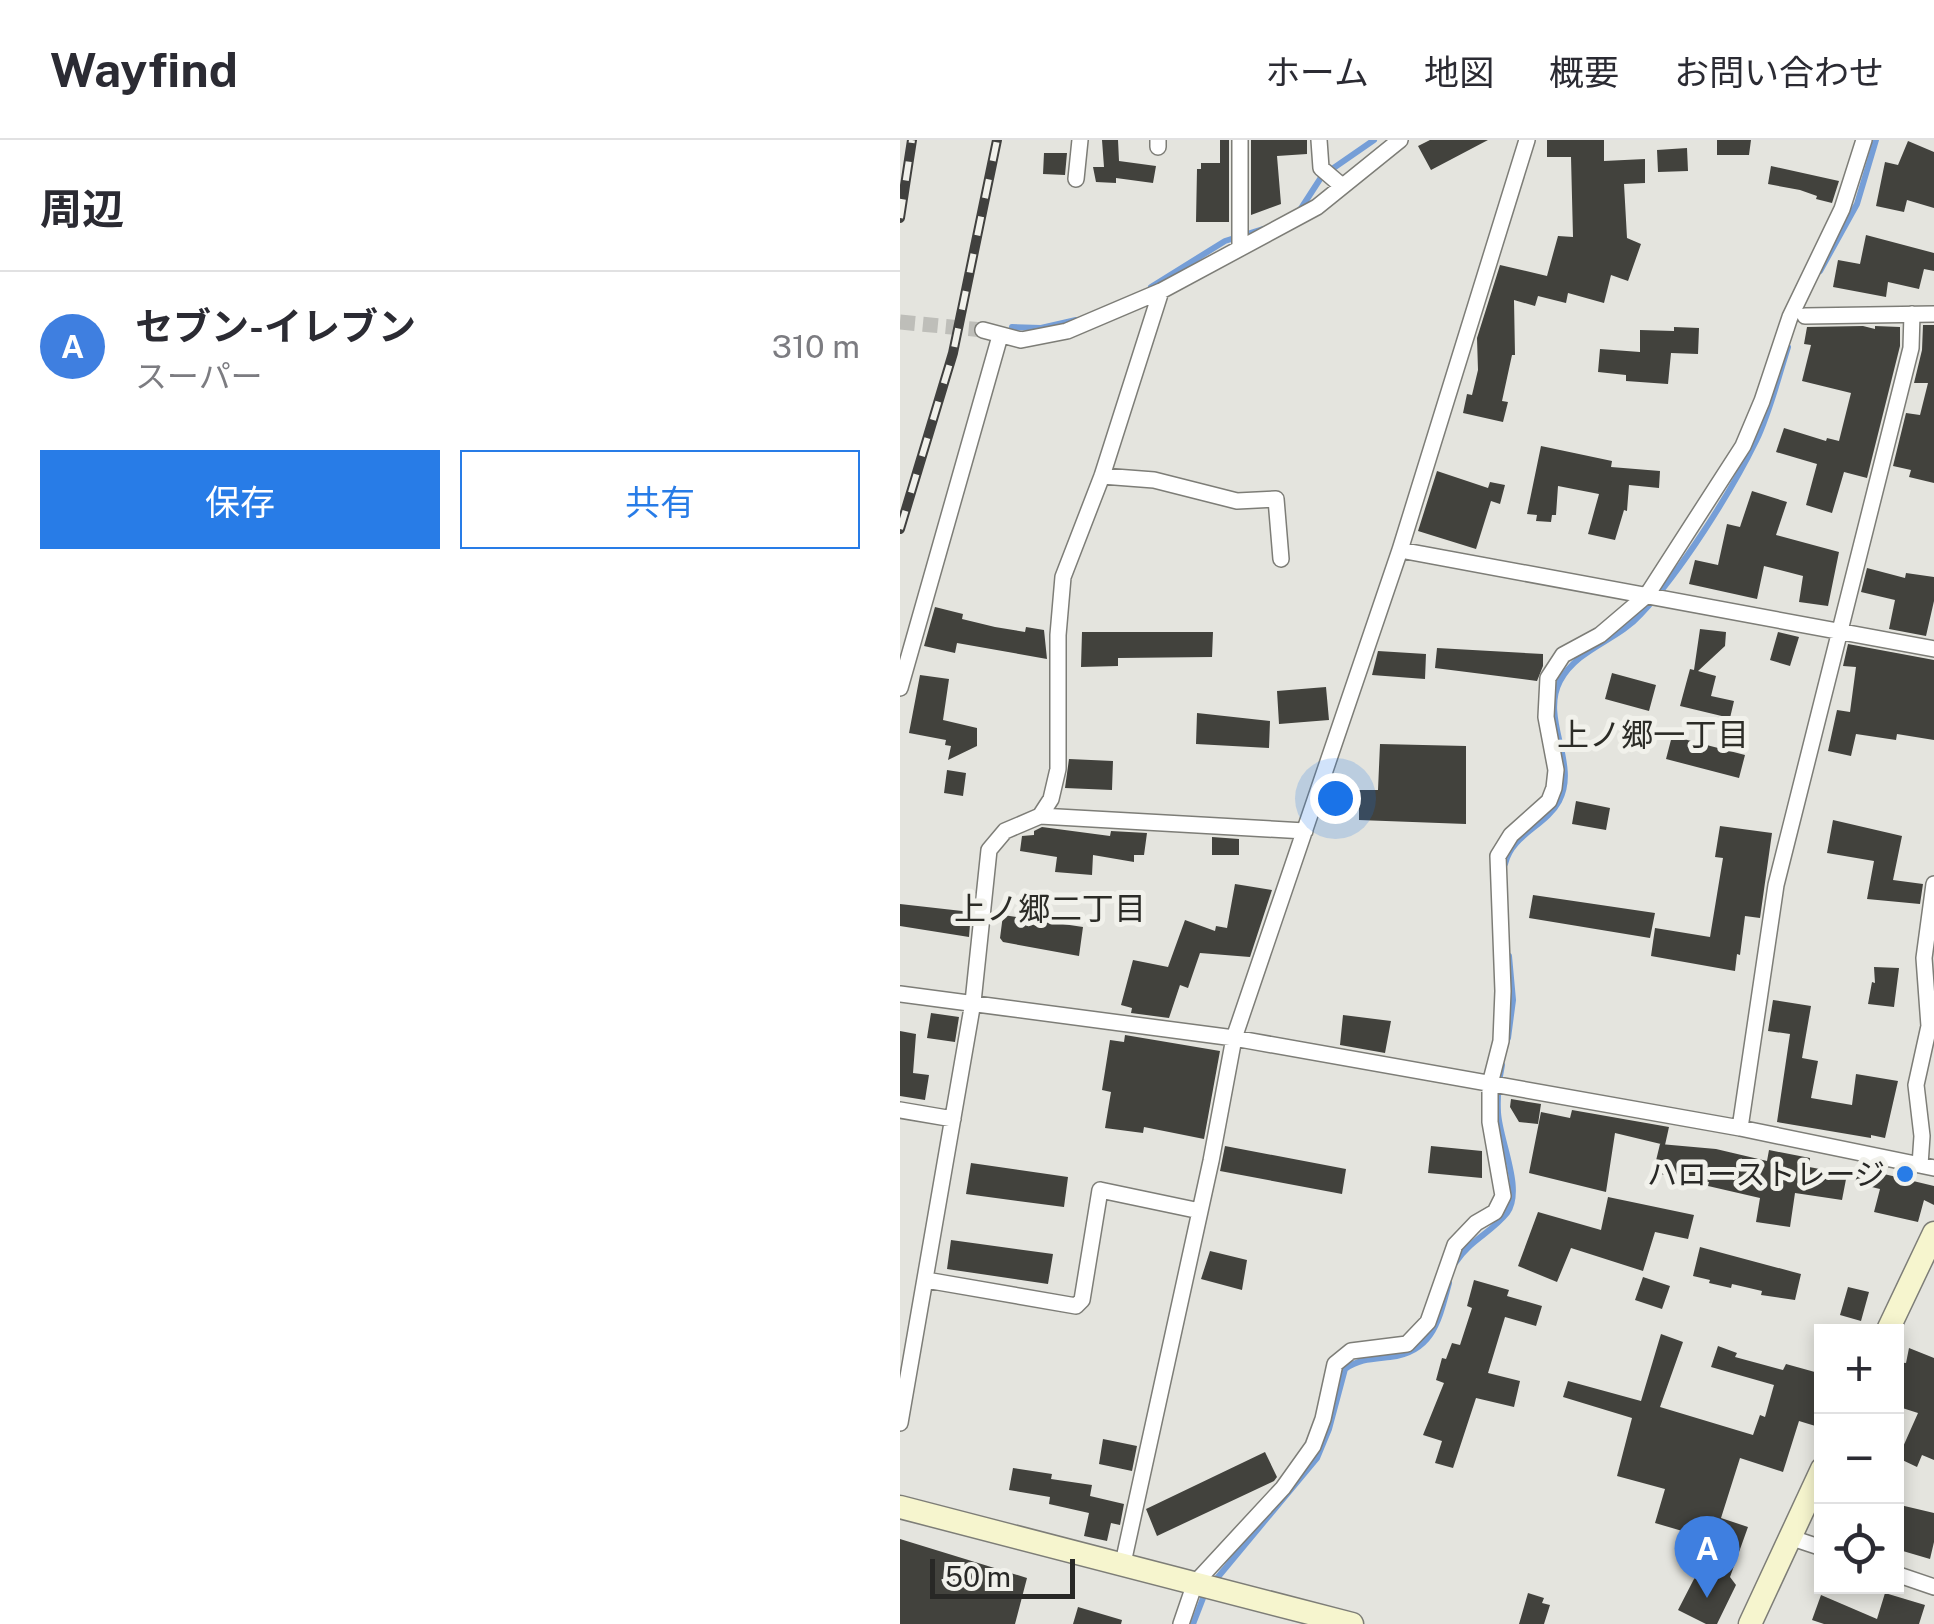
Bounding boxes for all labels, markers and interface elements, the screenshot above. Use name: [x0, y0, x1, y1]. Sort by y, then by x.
text: Wayfind: [50, 41, 238, 98]
text: ホーム: [1265, 52, 1369, 93]
text: 地図: [1424, 52, 1494, 93]
text: 概要: [1549, 52, 1619, 93]
text: お問い合わせ: [1674, 52, 1884, 93]
text: 周辺: [40, 184, 124, 233]
text: セブン-イレブン: [135, 304, 416, 349]
text: A: [61, 328, 84, 365]
text: 310 m: [772, 328, 860, 365]
text: スーパー: [135, 358, 263, 395]
button: 保存: [40, 450, 440, 549]
button: 共有: [460, 450, 860, 549]
district label: 上ノ郷一丁目: [1557, 716, 1749, 753]
your location: [1310, 773, 1361, 824]
district label: 上ノ郷二丁目: [954, 890, 1146, 927]
place label: ハローストレージ: [1647, 1156, 1885, 1192]
marker: ハローストレージ: [1894, 1163, 1916, 1185]
map controls: [1814, 1324, 1904, 1594]
button: +: [1814, 1324, 1904, 1414]
button: −: [1814, 1414, 1904, 1504]
button: locate: [1814, 1504, 1904, 1594]
pin: A: [1674, 1516, 1740, 1598]
scale bar: [930, 1554, 1075, 1598]
text: 50 m: [945, 1560, 1011, 1593]

